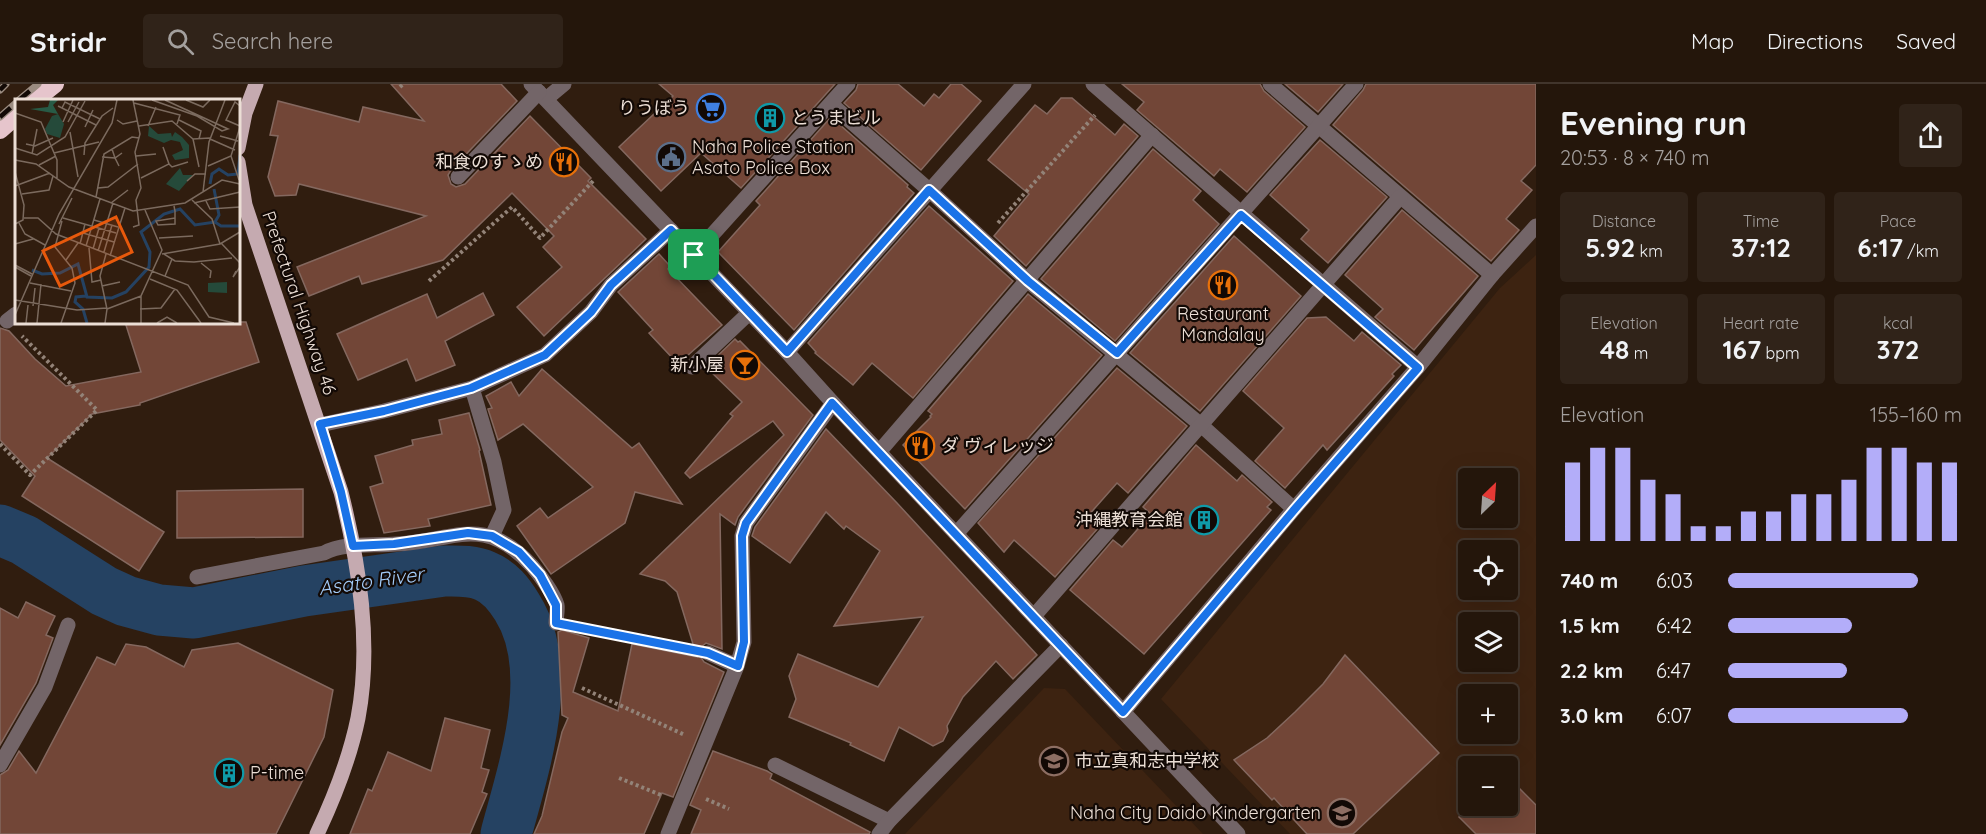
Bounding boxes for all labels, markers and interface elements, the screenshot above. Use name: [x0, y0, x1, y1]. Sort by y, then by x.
search box: [143, 14, 563, 68]
text: Stridr: [30, 24, 107, 59]
icon: search: [164, 25, 197, 58]
text: Search here: [212, 27, 333, 55]
text: Map: [1691, 28, 1734, 54]
text: Directions: [1767, 28, 1863, 54]
text: Saved: [1896, 28, 1956, 54]
supermarket icon: りうぼう: [695, 92, 727, 124]
place label: りうぼう: [618, 96, 690, 119]
inset map: [15, 99, 240, 324]
building icon: とうまビル: [754, 102, 786, 134]
text: Evening run: [1560, 102, 1747, 143]
button: share: [1899, 104, 1962, 167]
place label: とうまビル: [791, 106, 881, 129]
place label: Naha Police Station Asato Police Box: [692, 135, 854, 179]
public building icon: Naha Police Station Asato Police Box: [655, 141, 687, 173]
text: 20:53 · 8 × 740 m: [1560, 145, 1710, 170]
restaurant icon: 和食のすゝめ: [548, 146, 580, 178]
place label: 和食のすゝめ: [435, 150, 543, 173]
street label: Prefectural Highway 46: [257, 208, 342, 398]
text: Distance: [1592, 211, 1656, 231]
text: Time: [1743, 211, 1779, 231]
text: Pace: [1880, 211, 1916, 231]
pin: [668, 229, 719, 280]
text: 5.92: [1585, 231, 1635, 264]
text: 37:12: [1731, 231, 1791, 264]
text: 6:17: [1857, 231, 1903, 264]
icon: arrive: [677, 238, 710, 271]
text: km: [1635, 241, 1663, 261]
text: /km: [1903, 241, 1939, 261]
restaurant icon: Restaurant Mandalay: [1207, 269, 1239, 301]
place label: Restaurant Mandalay: [1177, 302, 1269, 346]
text: Elevation: [1590, 313, 1658, 333]
text: Heart rate: [1723, 313, 1799, 333]
text: kcal: [1883, 313, 1913, 333]
text: 48: [1600, 333, 1629, 366]
text: 167: [1722, 333, 1761, 366]
text: 372: [1876, 333, 1920, 366]
text: m: [1629, 343, 1648, 363]
text: bpm: [1761, 343, 1800, 363]
bar icon: 新小屋: [729, 349, 761, 381]
place label: 新小屋: [670, 353, 724, 376]
text: Elevation: [1560, 402, 1644, 427]
text: 155–160 m: [1870, 402, 1962, 427]
restaurant icon: ダ ヴィレッジ: [904, 430, 936, 462]
place label: ダ ヴィレッジ: [941, 434, 1054, 457]
north arrow: [1458, 468, 1518, 528]
map controls: [1458, 468, 1518, 816]
building icon: 沖縄教育会館: [1188, 504, 1220, 536]
place label: 沖縄教育会館: [1075, 508, 1183, 531]
button: locate: [1458, 540, 1518, 600]
water label: Asato River: [317, 560, 427, 600]
text: 740 m: [1560, 568, 1618, 593]
text: 6:03: [1656, 568, 1693, 593]
button: layers: [1458, 612, 1518, 672]
text: 1.5 km: [1560, 613, 1620, 638]
text: 6:42: [1656, 613, 1692, 638]
text: 2.2 km: [1560, 658, 1623, 683]
text: 6:47: [1656, 658, 1691, 683]
button: +: [1458, 684, 1518, 744]
text: 3.0 km: [1560, 703, 1623, 728]
text: 6:07: [1656, 703, 1692, 728]
school or university icon: 市立真和志中学校: [1038, 745, 1070, 777]
place label: 市立真和志中学校: [1075, 749, 1219, 772]
button: −: [1458, 756, 1518, 816]
building icon: P-time: [213, 757, 245, 789]
place label: P-time: [250, 761, 304, 784]
school or university icon: Naha City Daido Kindergarten: [1326, 797, 1358, 829]
place label: Naha City Daido Kindergarten: [1070, 801, 1321, 824]

